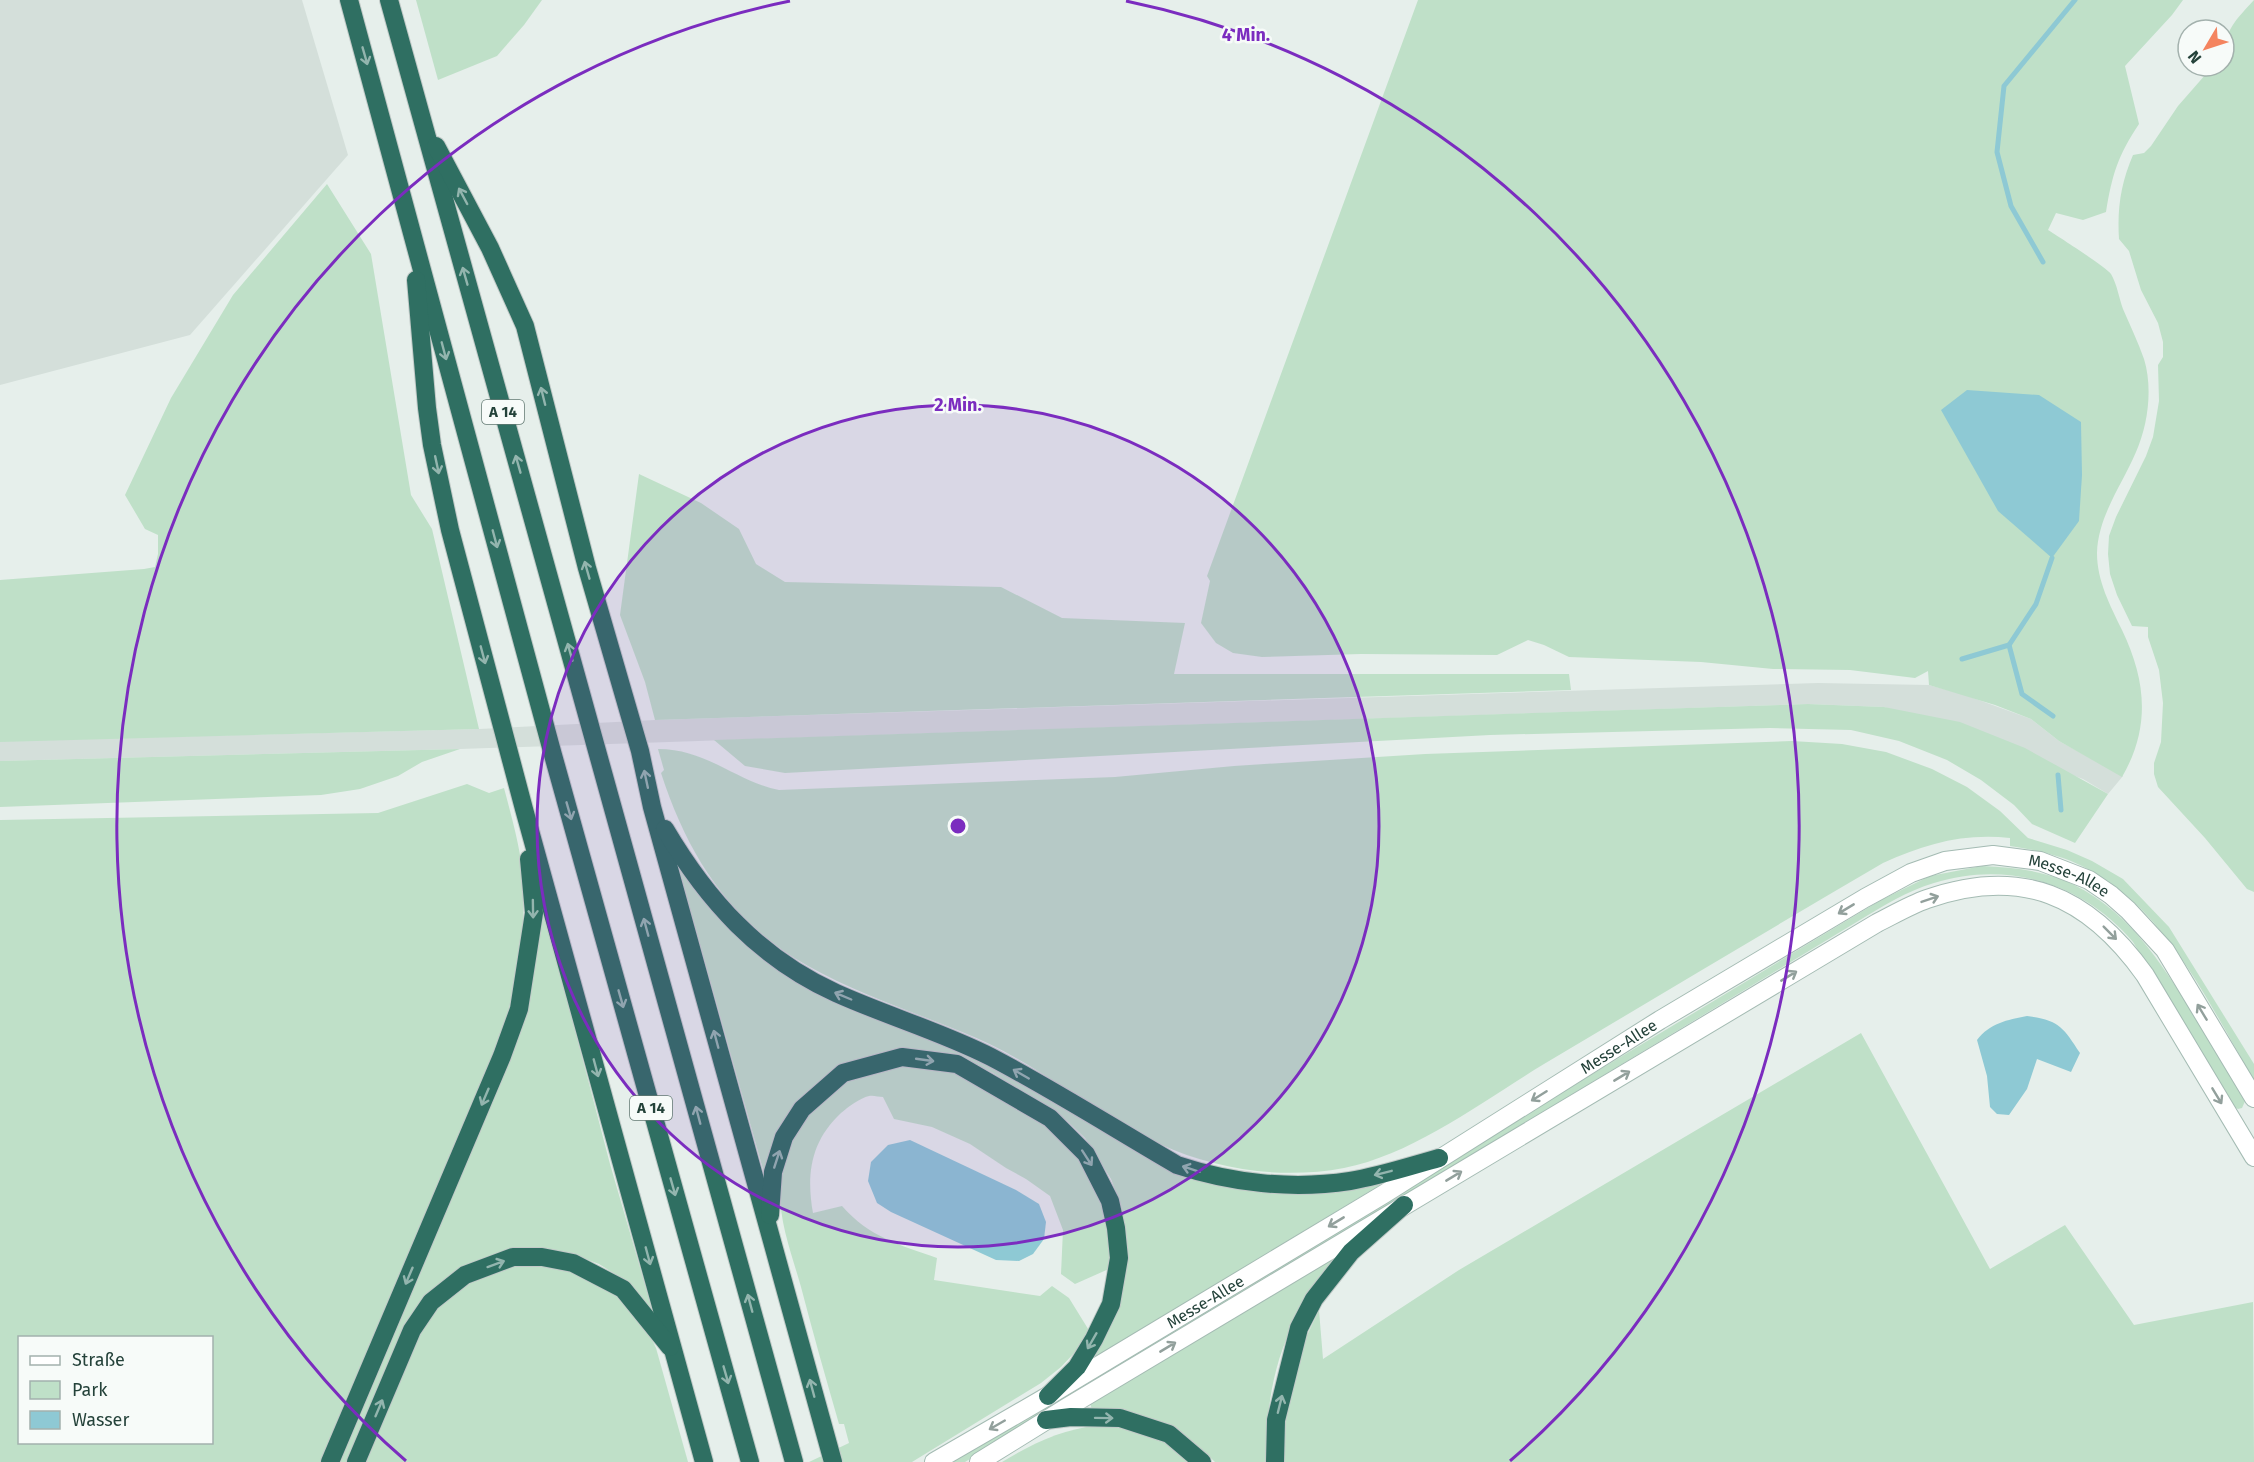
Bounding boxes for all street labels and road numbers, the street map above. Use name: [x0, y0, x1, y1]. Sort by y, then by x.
road number: A 14: [482, 400, 524, 424]
street label: Messe-Allee: [2028, 850, 2113, 901]
street label: Messe-Allee: [1577, 1015, 1660, 1077]
road number: A 14: [630, 1096, 672, 1120]
street label: Messe-Allee: [1163, 1271, 1247, 1332]

